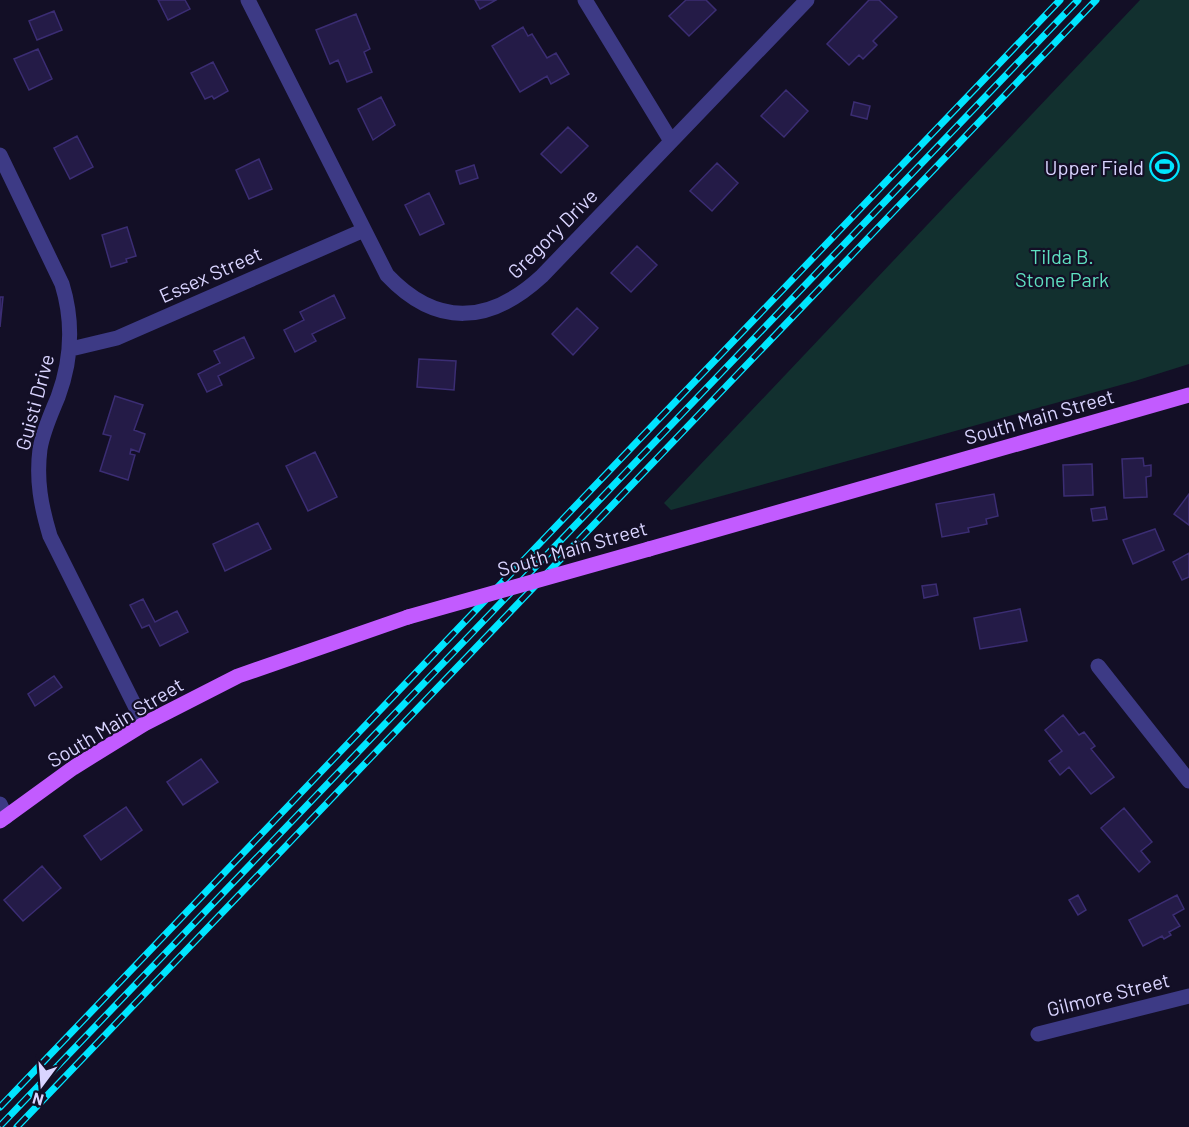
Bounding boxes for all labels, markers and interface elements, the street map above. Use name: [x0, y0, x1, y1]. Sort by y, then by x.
sports icon: Upper Field: [1149, 151, 1181, 183]
place label: Upper Field: [1045, 155, 1144, 179]
street label: Gregory Drive: [502, 183, 602, 283]
street label: Essex Street: [155, 241, 265, 307]
park label: Tilda B. Stone Park: [1015, 244, 1109, 291]
street label: Guisti Drive: [10, 351, 58, 453]
street label: South Main Street: [961, 383, 1117, 449]
street label: South Main Street: [494, 515, 650, 581]
street label: South Main Street: [43, 672, 187, 772]
street label: Gilmore Street: [1044, 967, 1172, 1021]
north arrow: [12, 1055, 72, 1115]
text: N: [30, 1089, 45, 1110]

